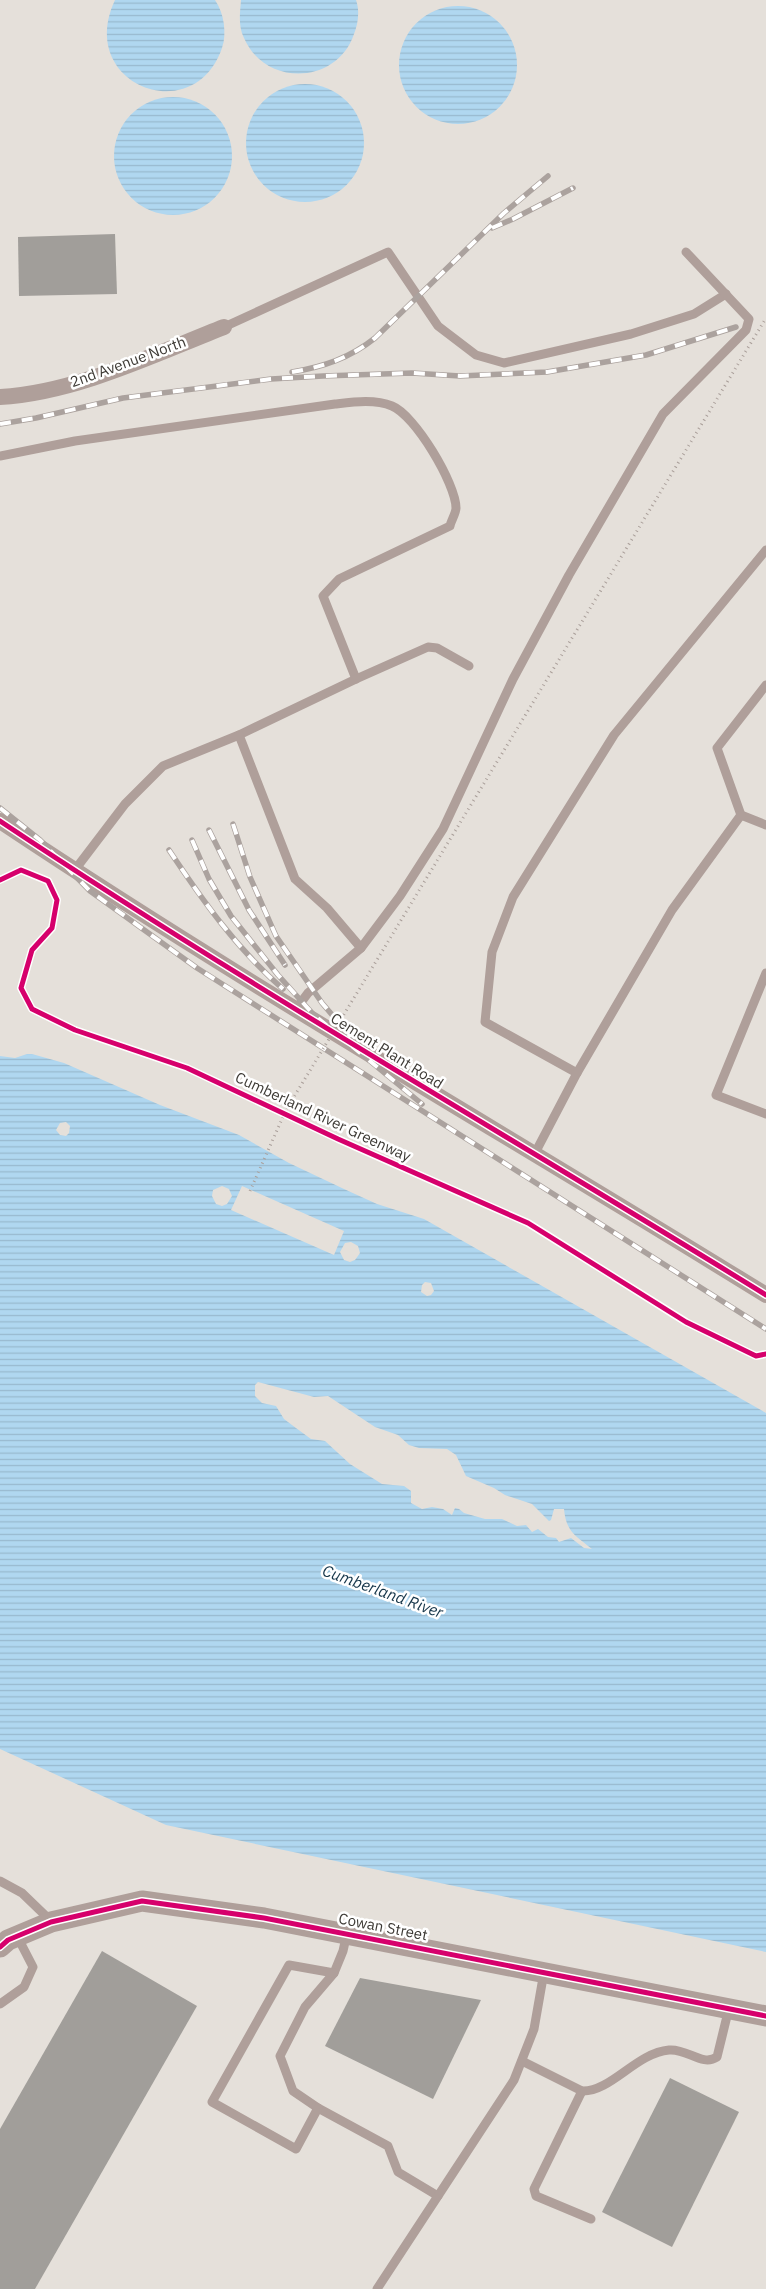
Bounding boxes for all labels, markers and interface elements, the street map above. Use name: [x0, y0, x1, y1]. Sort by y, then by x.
street label: 2nd Avenue North: [67, 332, 188, 391]
street label: Cement Plant Road: [327, 1008, 447, 1093]
street label: Cumberland River Greenway: [232, 1067, 415, 1166]
water label: Cumberland River: [320, 1560, 447, 1622]
street label: Cowan Street: [337, 1909, 429, 1944]

